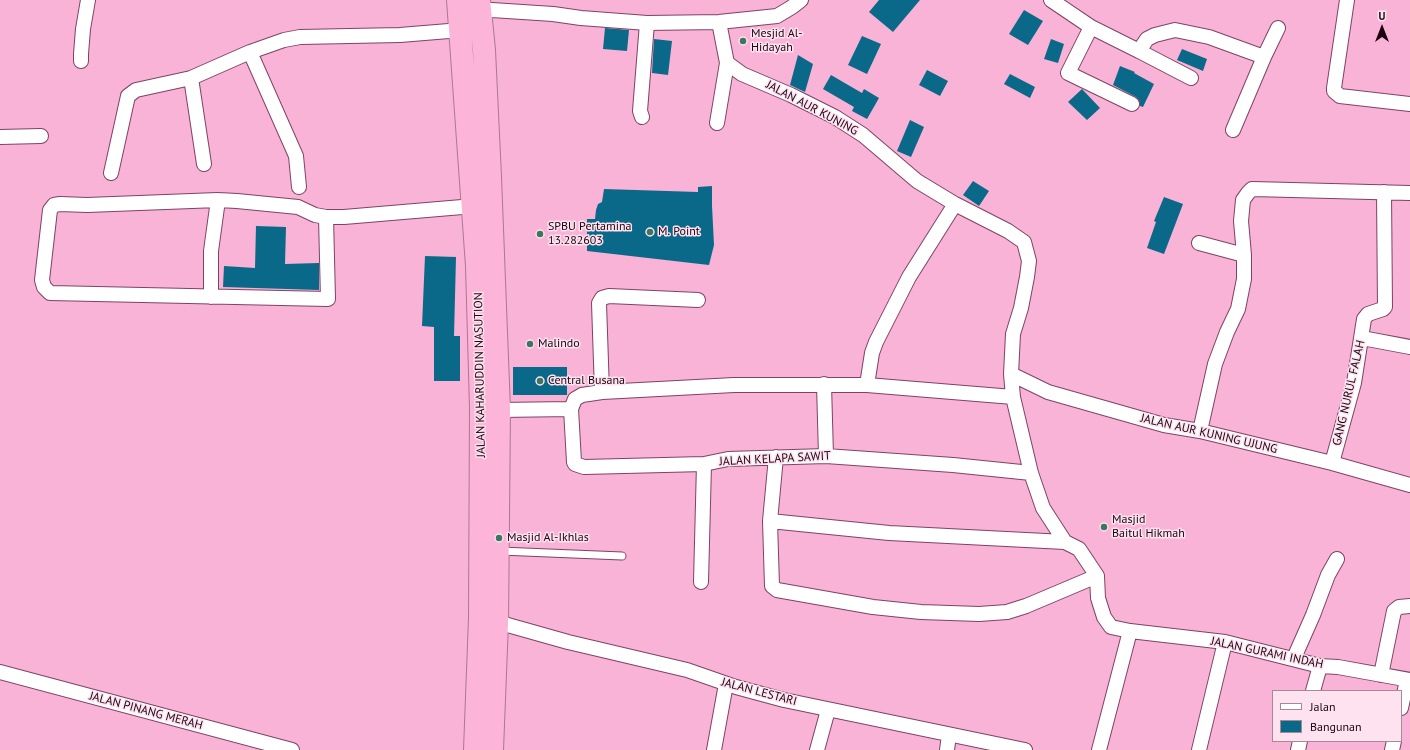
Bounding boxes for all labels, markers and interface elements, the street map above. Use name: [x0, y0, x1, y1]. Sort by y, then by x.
north arrow: [1362, 8, 1402, 48]
text: U: [1379, 9, 1385, 23]
place label: Mesjid Al- Hidayah: [751, 27, 803, 55]
marker: Mesjid Al- Hidayah: [738, 36, 748, 46]
street label: JALAN AUR KUNING: [763, 78, 861, 138]
place label: SPBU Pertamina 13.282603: [548, 220, 631, 248]
place label: M. Point: [658, 225, 700, 239]
marker: M. Point: [645, 227, 655, 237]
marker: SPBU Pertamina 13.282603: [535, 229, 545, 239]
street label: JALAN KAHARUDDIN NASUTION: [471, 292, 489, 458]
place label: Malindo: [538, 337, 580, 351]
marker: Malindo: [525, 339, 535, 349]
street label: GANG NURUL FALAH: [1330, 339, 1368, 447]
place label: Central Busana: [548, 374, 625, 388]
marker: Central Busana: [535, 376, 545, 386]
street label: JALAN AUR KUNING UJUNG: [1139, 411, 1279, 457]
street label: JALAN KELAPA SAWIT: [719, 449, 831, 469]
place label: Masjid Baitul Hikmah: [1112, 513, 1185, 541]
marker: Masjid Baitul Hikmah: [1099, 522, 1109, 532]
place label: Masjid Al-Ikhlas: [507, 531, 589, 545]
marker: Masjid Al-Ikhlas: [494, 533, 504, 543]
street label: JALAN GURAMI INDAH: [1210, 634, 1324, 672]
street label: JALAN LESTARI: [720, 675, 798, 709]
street label: JALAN PINANG MERAH: [88, 689, 204, 733]
legend: [1272, 690, 1402, 742]
text: Jalan: [1310, 699, 1335, 714]
text: Bangunan: [1310, 719, 1362, 734]

